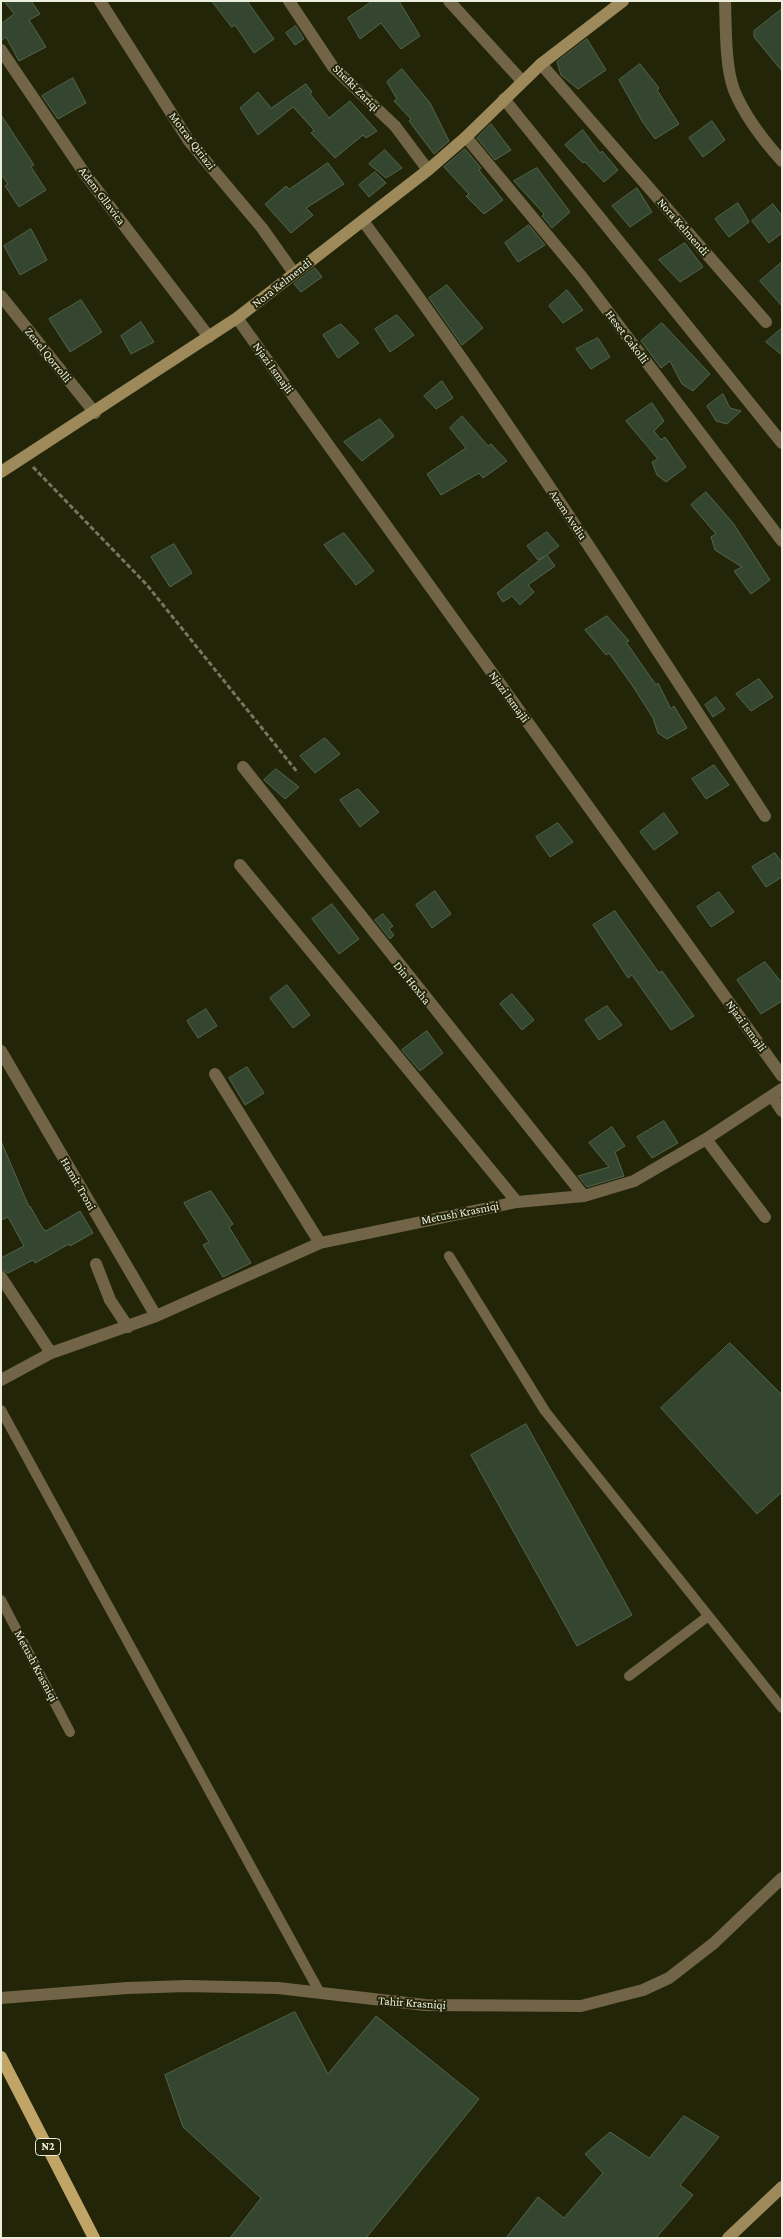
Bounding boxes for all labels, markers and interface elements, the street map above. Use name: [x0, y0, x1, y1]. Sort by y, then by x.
street label: Shefki Zariqi: [330, 62, 382, 114]
street label: Motrat Qiriazi: [166, 109, 218, 173]
street label: Adem Gllavica: [76, 164, 128, 228]
street label: Nora Kelmendi: [654, 195, 712, 259]
street label: Nora Kelmendi: [249, 255, 315, 311]
street label: Heset Cakolli: [602, 308, 652, 366]
street label: Zenel Qorrolli: [22, 325, 74, 385]
street label: Njazi Ismajli: [250, 340, 296, 396]
street label: Azem Avdiu: [546, 487, 590, 543]
street label: Njazi Ismajli: [486, 669, 532, 725]
street label: Din Hoxha: [390, 959, 434, 1007]
street label: Njazi Ismajli: [723, 998, 769, 1054]
street label: Hamit Troni: [57, 1155, 99, 1213]
street label: Metush Krasniqi: [420, 1198, 500, 1228]
street label: Metush Krasniqi: [11, 1628, 61, 1704]
street label: Tahir Krasniqi: [378, 1993, 446, 2013]
road number: N2: [36, 2138, 60, 2156]

